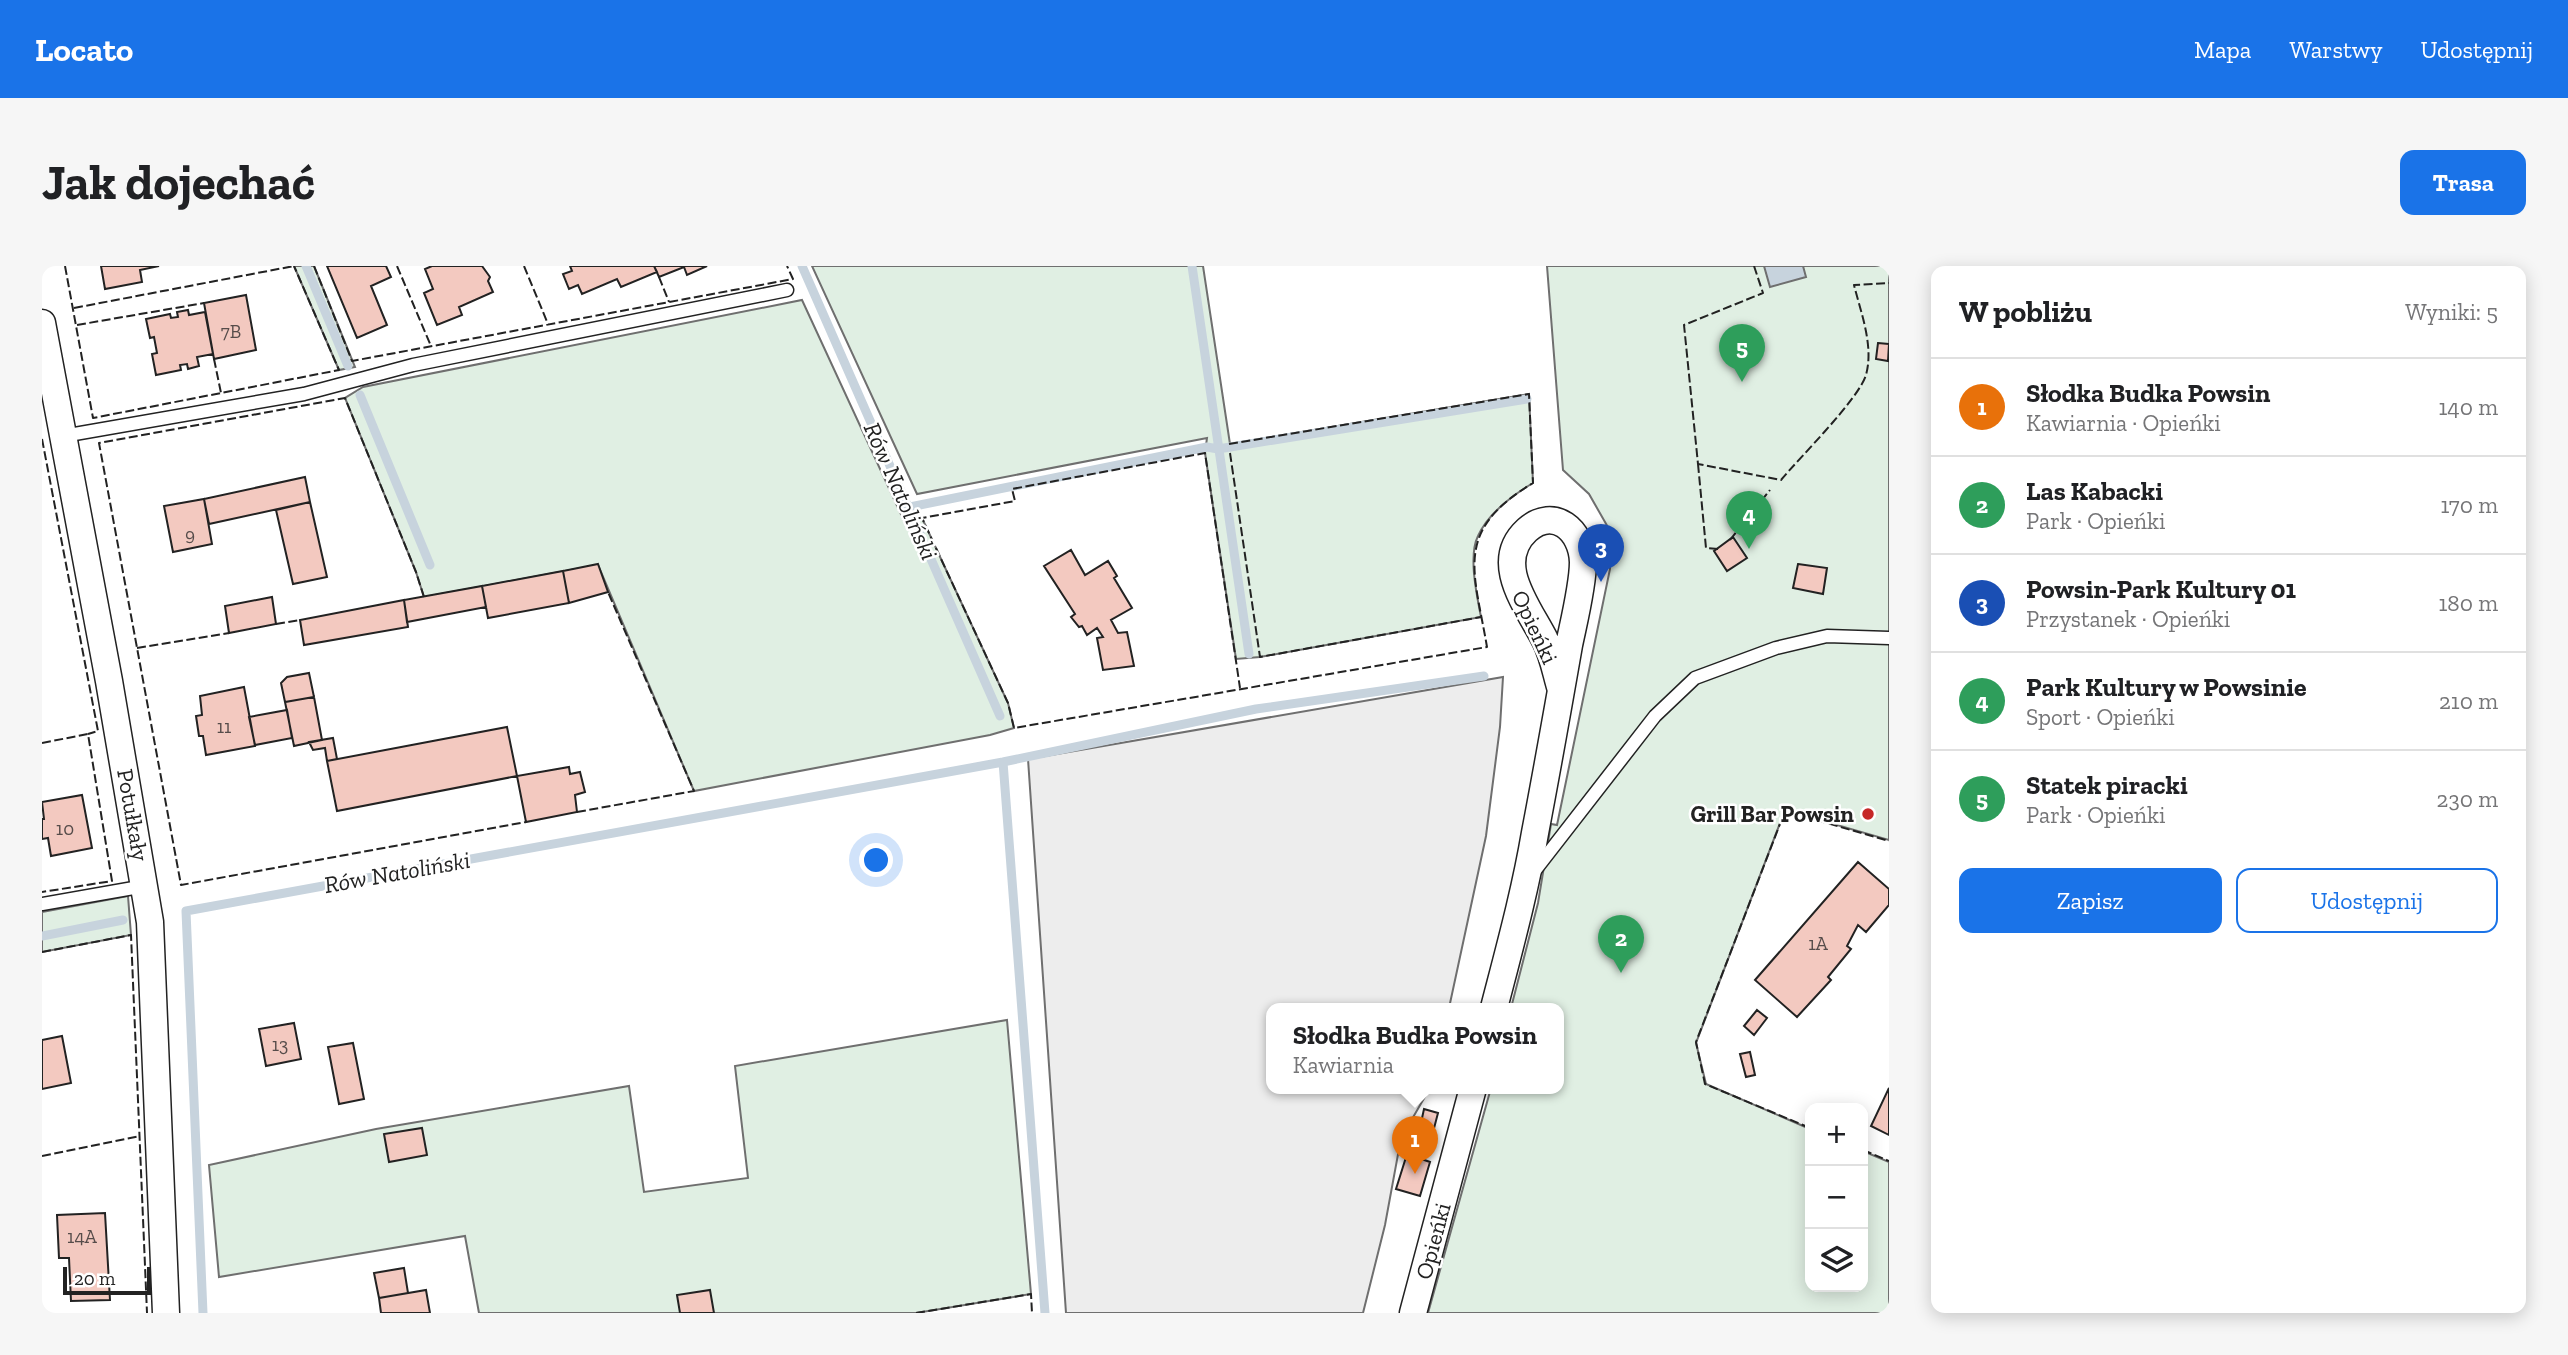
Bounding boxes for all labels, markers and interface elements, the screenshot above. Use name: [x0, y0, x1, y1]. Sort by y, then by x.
text: Locato: [35, 30, 133, 69]
text: Mapa: [2194, 35, 2251, 64]
text: Warstwy: [2289, 35, 2383, 64]
text: Udostępnij: [2421, 35, 2533, 64]
button: Trasa: [2400, 150, 2526, 215]
text: Jak dojechać: [42, 153, 315, 212]
text: W pobliżu: [1959, 294, 2092, 330]
text: Wyniki: 5: [2405, 298, 2498, 326]
house number: 7B: [221, 320, 241, 343]
pin: 5: [1719, 324, 1765, 382]
text: Słodka Budka Powsin: [2026, 377, 2270, 409]
text: 1: [1977, 393, 1987, 421]
text: 140 m: [2438, 393, 2498, 421]
text: Kawiarnia · Opieńki: [2026, 409, 2221, 437]
water label: Rów Natoliński: [858, 418, 944, 564]
text: Las Kabacki: [2026, 475, 2163, 507]
pin: 4: [1726, 491, 1772, 549]
text: 2: [1976, 491, 1988, 519]
text: 170 m: [2440, 491, 2498, 519]
text: Park · Opieńki: [2026, 507, 2165, 535]
house number: 9: [185, 523, 195, 546]
pin: 3: [1578, 524, 1624, 582]
text: Powsin-Park Kultury 01: [2026, 573, 2296, 605]
street label: Opieńki: [1506, 586, 1564, 668]
text: 3: [1976, 589, 1988, 617]
text: 180 m: [2438, 589, 2498, 617]
text: Przystanek · Opieńki: [2026, 605, 2230, 633]
text: Park Kultury w Powsinie: [2026, 671, 2307, 703]
text: 4: [1975, 687, 1989, 715]
text: 210 m: [2439, 687, 2498, 715]
text: Sport · Opieńki: [2026, 703, 2175, 731]
house number: 11: [217, 715, 231, 738]
street label: Potułkały: [111, 767, 155, 864]
text: Statek piracki: [2026, 769, 2188, 801]
text: 5: [1976, 785, 1988, 813]
text: 230 m: [2437, 785, 2498, 813]
place label: Grill Bar Powsin: [1690, 800, 1854, 828]
text: Park · Opieńki: [2026, 801, 2165, 829]
marker: Grill Bar Powsin: [1860, 806, 1876, 822]
house number: 10: [56, 817, 74, 840]
your location: [859, 843, 893, 877]
water label: Rów Natoliński: [322, 845, 472, 899]
button: Zapisz: [1959, 868, 2222, 933]
button: Udostępnij: [2236, 868, 2498, 933]
pin: 2: [1598, 915, 1644, 973]
house number: 1A: [1808, 932, 1828, 955]
popup: [1266, 1003, 1564, 1094]
text: Słodka Budka Powsin: [1293, 1019, 1537, 1051]
house number: 13: [272, 1033, 288, 1056]
text: Kawiarnia: [1293, 1051, 1394, 1079]
map controls: [1805, 1103, 1868, 1292]
button: +: [1805, 1103, 1868, 1166]
pin: 1: [1392, 1116, 1438, 1174]
button: −: [1805, 1166, 1868, 1229]
street label: Opieńki: [1409, 1200, 1457, 1282]
house number: 14A: [67, 1225, 98, 1248]
button: layers: [1805, 1229, 1868, 1292]
scale bar: [63, 1264, 150, 1296]
text: 20 m: [74, 1267, 115, 1290]

